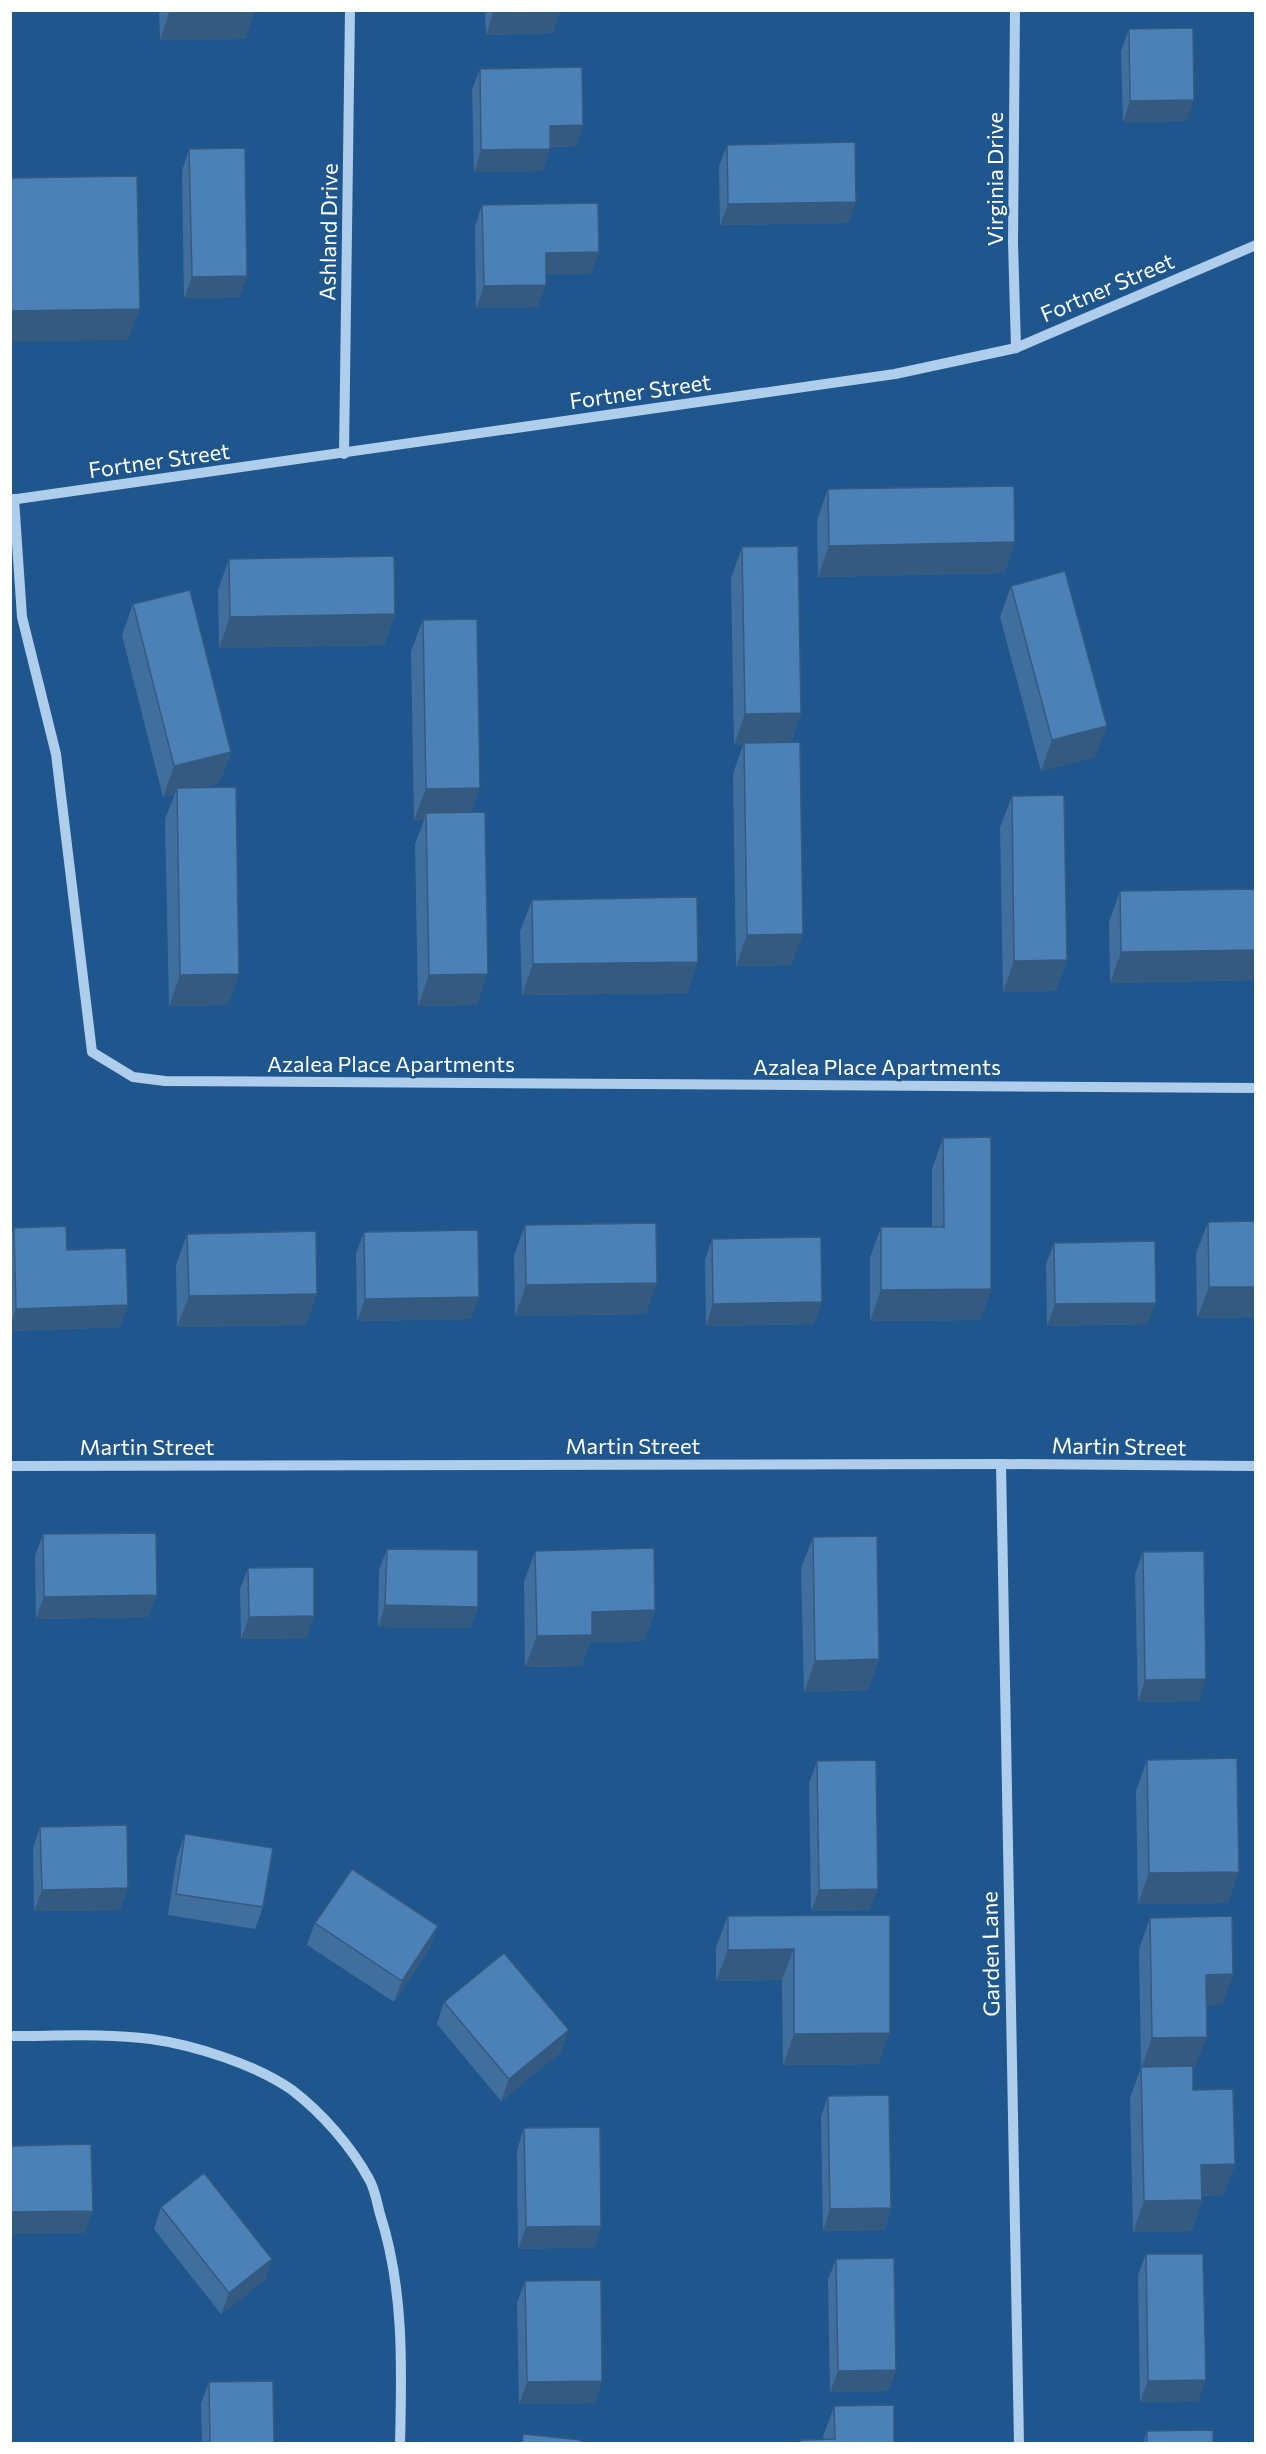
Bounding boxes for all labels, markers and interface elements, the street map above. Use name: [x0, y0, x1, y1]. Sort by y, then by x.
street label: Virginia Drive: [981, 112, 1008, 246]
street label: Ashland Drive: [313, 163, 343, 301]
street label: Fortner Street: [1036, 247, 1178, 327]
street label: Fortner Street: [568, 368, 712, 414]
street label: Fortner Street: [87, 437, 231, 483]
street label: Azalea Place Apartments: [267, 1050, 515, 1077]
street label: Azalea Place Apartments: [753, 1053, 1001, 1080]
street label: Martin Street: [1051, 1431, 1187, 1461]
street label: Martin Street: [566, 1432, 700, 1459]
street label: Martin Street: [80, 1433, 214, 1460]
street label: Garden Lane: [975, 1891, 1005, 2017]

